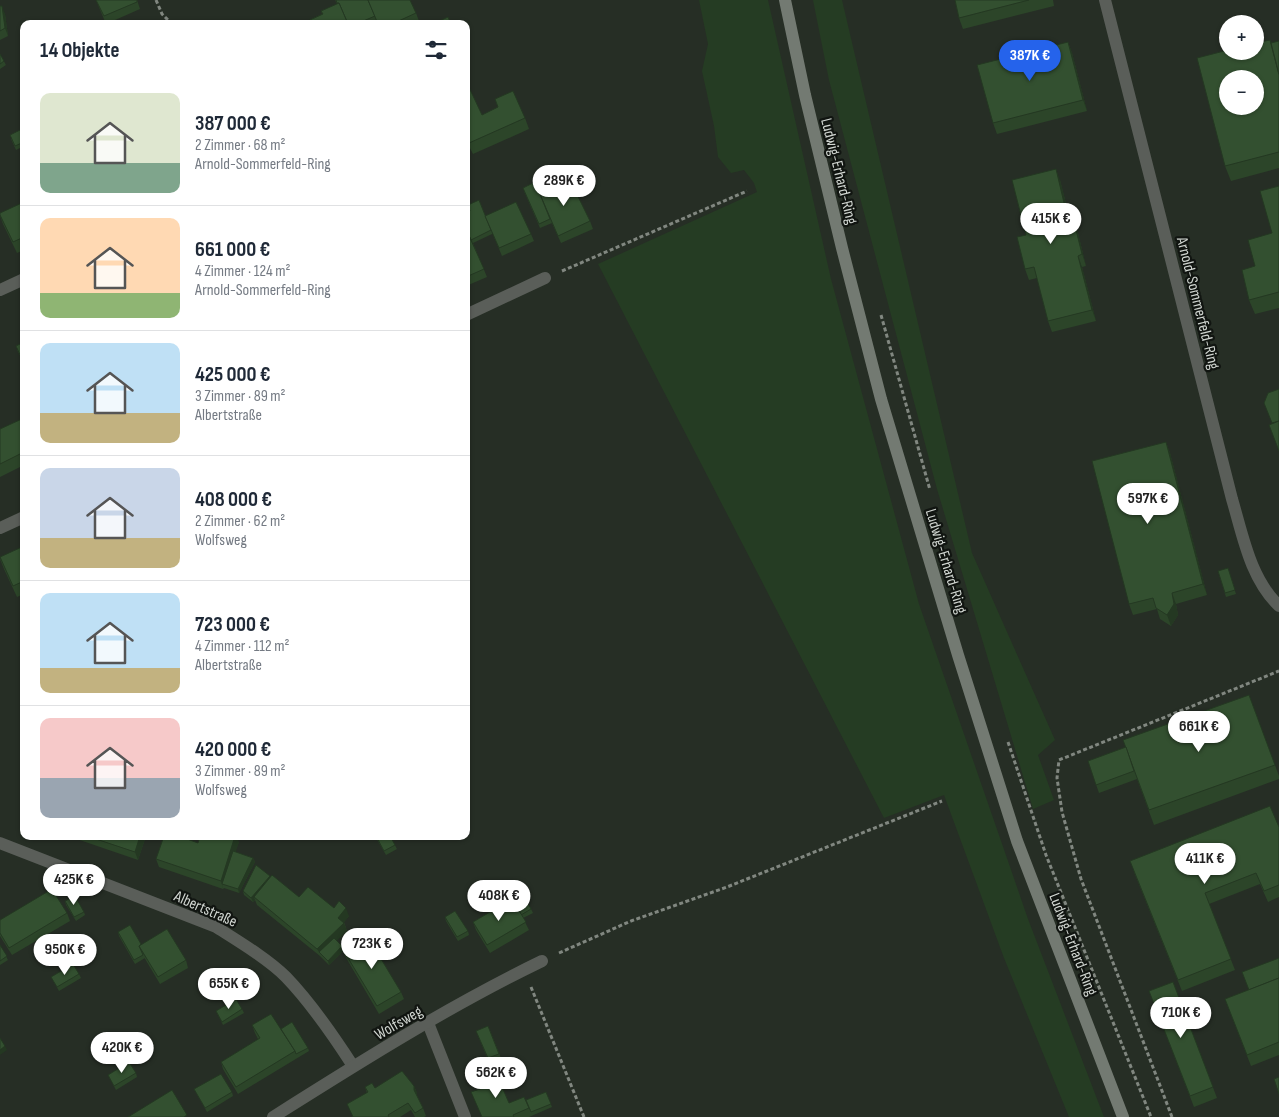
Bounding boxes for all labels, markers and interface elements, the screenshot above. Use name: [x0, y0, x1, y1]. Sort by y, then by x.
map controls: [1219, 15, 1264, 115]
button: +: [1219, 15, 1264, 60]
icon: filters: [422, 36, 450, 64]
text: 14 Objekte: [40, 38, 119, 63]
pin: 387K €: [989, 39, 1071, 82]
text: 387K €: [1010, 46, 1050, 65]
button: −: [1219, 70, 1264, 115]
text: 387 000 €: [195, 111, 271, 136]
icon: home: [80, 113, 140, 173]
street label: Ludwig-Erhard-Ring: [816, 116, 861, 226]
text: 2 Zimmer · 68 m²: [195, 136, 285, 155]
text: Arnold-Sommerfeld-Ring: [195, 155, 331, 174]
pin: 289K €: [523, 164, 605, 207]
text: 289K €: [544, 171, 584, 190]
pin: 415K €: [1010, 202, 1092, 245]
text: 415K €: [1031, 209, 1071, 228]
street label: Arnold-Sommerfeld-Ring: [1172, 234, 1223, 372]
text: 661 000 €: [195, 237, 270, 262]
icon: home: [80, 238, 140, 298]
text: 4 Zimmer · 124 m²: [195, 262, 290, 281]
text: Arnold-Sommerfeld-Ring: [195, 281, 331, 300]
text: 425 000 €: [195, 362, 271, 387]
icon: home: [80, 363, 140, 423]
text: 3 Zimmer · 89 m²: [195, 387, 286, 406]
text: Albertstraße: [195, 406, 262, 425]
pin: 597K €: [1107, 482, 1189, 525]
text: 408 000 €: [195, 487, 272, 512]
icon: home: [80, 488, 140, 548]
text: 597K €: [1128, 489, 1168, 508]
street label: Ludwig-Erhard-Ring: [921, 507, 971, 616]
text: 2 Zimmer · 62 m²: [195, 512, 285, 531]
text: Wolfsweg: [195, 531, 247, 550]
text: 723 000 €: [195, 612, 270, 637]
icon: home: [80, 613, 140, 673]
text: 4 Zimmer · 112 m²: [195, 637, 289, 656]
text: Albertstraße: [195, 656, 262, 675]
pin: 661K €: [1158, 710, 1240, 753]
text: 661K €: [1179, 717, 1219, 736]
text: 420 000 €: [195, 737, 271, 762]
icon: home: [80, 738, 140, 798]
text: 3 Zimmer · 89 m²: [195, 762, 286, 781]
text: Wolfsweg: [195, 781, 247, 800]
pin: 411K €: [1164, 842, 1246, 885]
text: 411K €: [1186, 849, 1224, 868]
pin: 425K €: [33, 864, 115, 906]
text: 425K €: [54, 870, 94, 889]
pin: 408K €: [458, 880, 540, 922]
text: 408K €: [478, 886, 520, 905]
street label: Albertstraße: [170, 887, 240, 932]
street label: Ludwig-Erhard-Ring: [1044, 890, 1101, 999]
pin: 723K €: [331, 928, 413, 970]
pin: 950K €: [24, 934, 106, 976]
text: 723K €: [352, 934, 392, 953]
text: 950K €: [45, 940, 85, 959]
pin: 655K €: [188, 968, 270, 1010]
text: 655K €: [209, 974, 249, 993]
pin: 710K €: [1140, 996, 1222, 1039]
street label: Wolfsweg: [372, 1002, 426, 1044]
text: 710K €: [1161, 1003, 1201, 1022]
pin: 420K €: [81, 1032, 163, 1074]
text: 420K €: [102, 1038, 142, 1057]
pin: 562K €: [455, 1056, 537, 1099]
text: 562K €: [476, 1063, 516, 1082]

